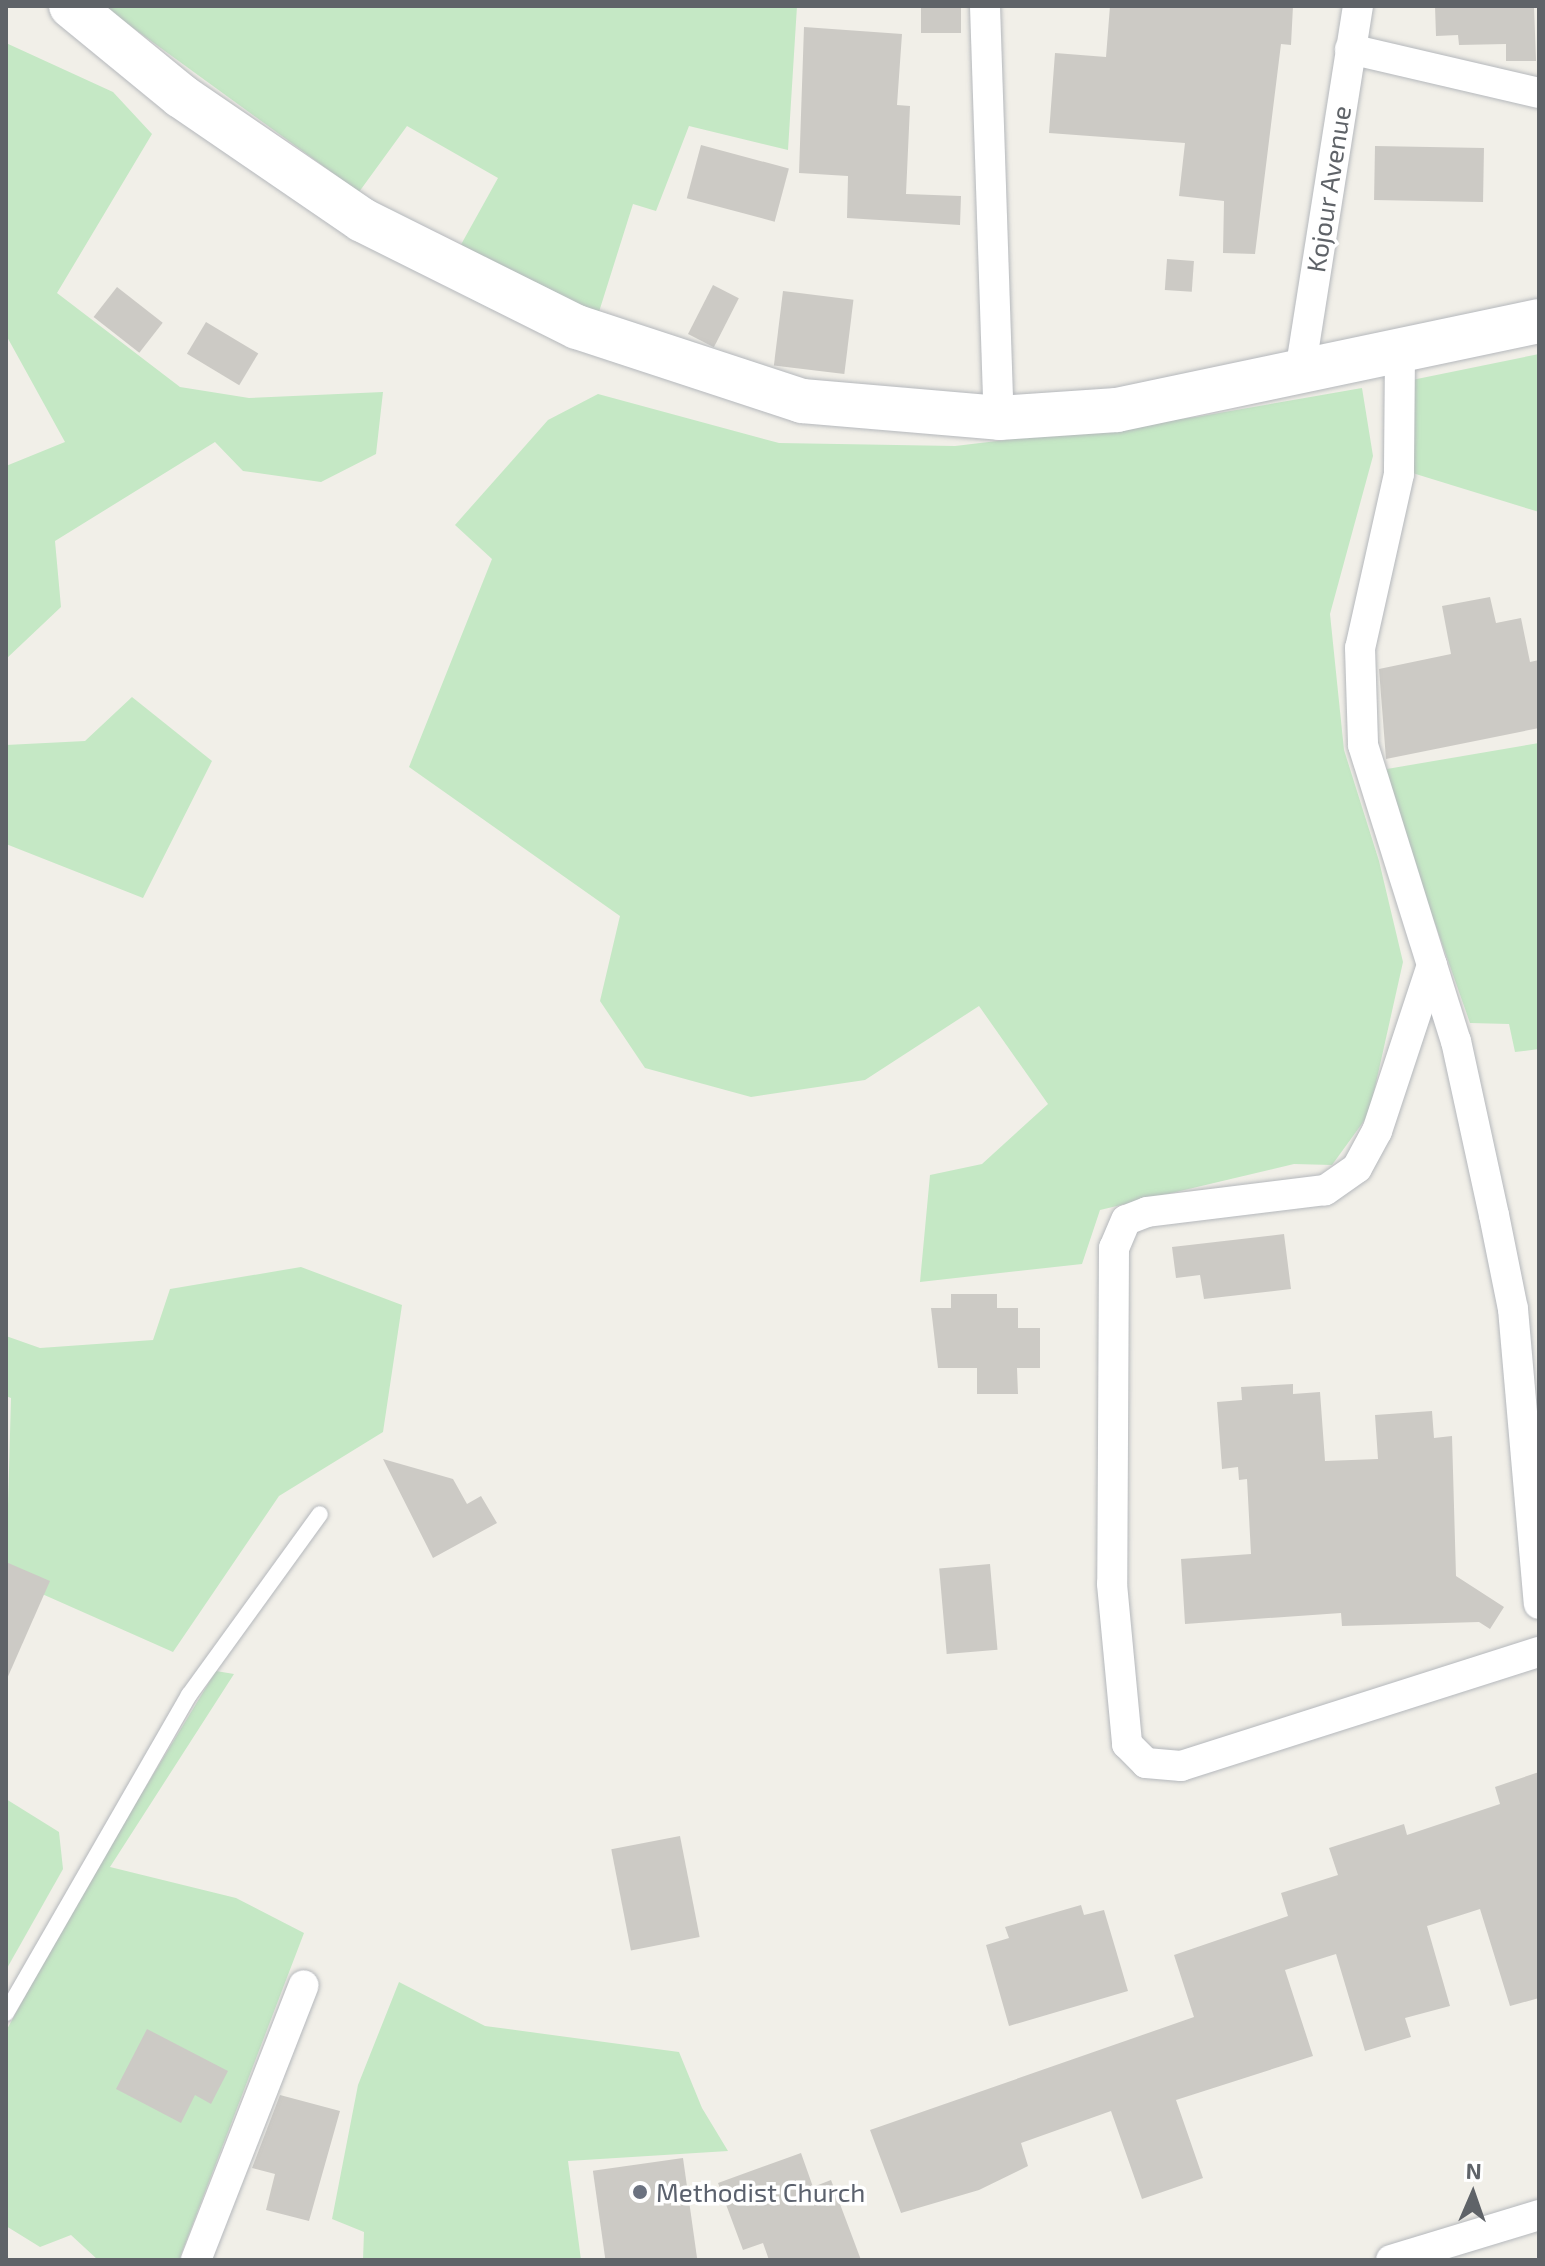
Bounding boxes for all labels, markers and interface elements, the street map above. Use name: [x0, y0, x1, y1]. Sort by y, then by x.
street label: Kojour Avenue: [1299, 103, 1357, 275]
north arrow: [1433, 2154, 1513, 2234]
text: N: [1465, 2157, 1482, 2183]
place label: Methodist Church: [656, 2176, 865, 2208]
marker: Methodist Church: [631, 2183, 649, 2201]

